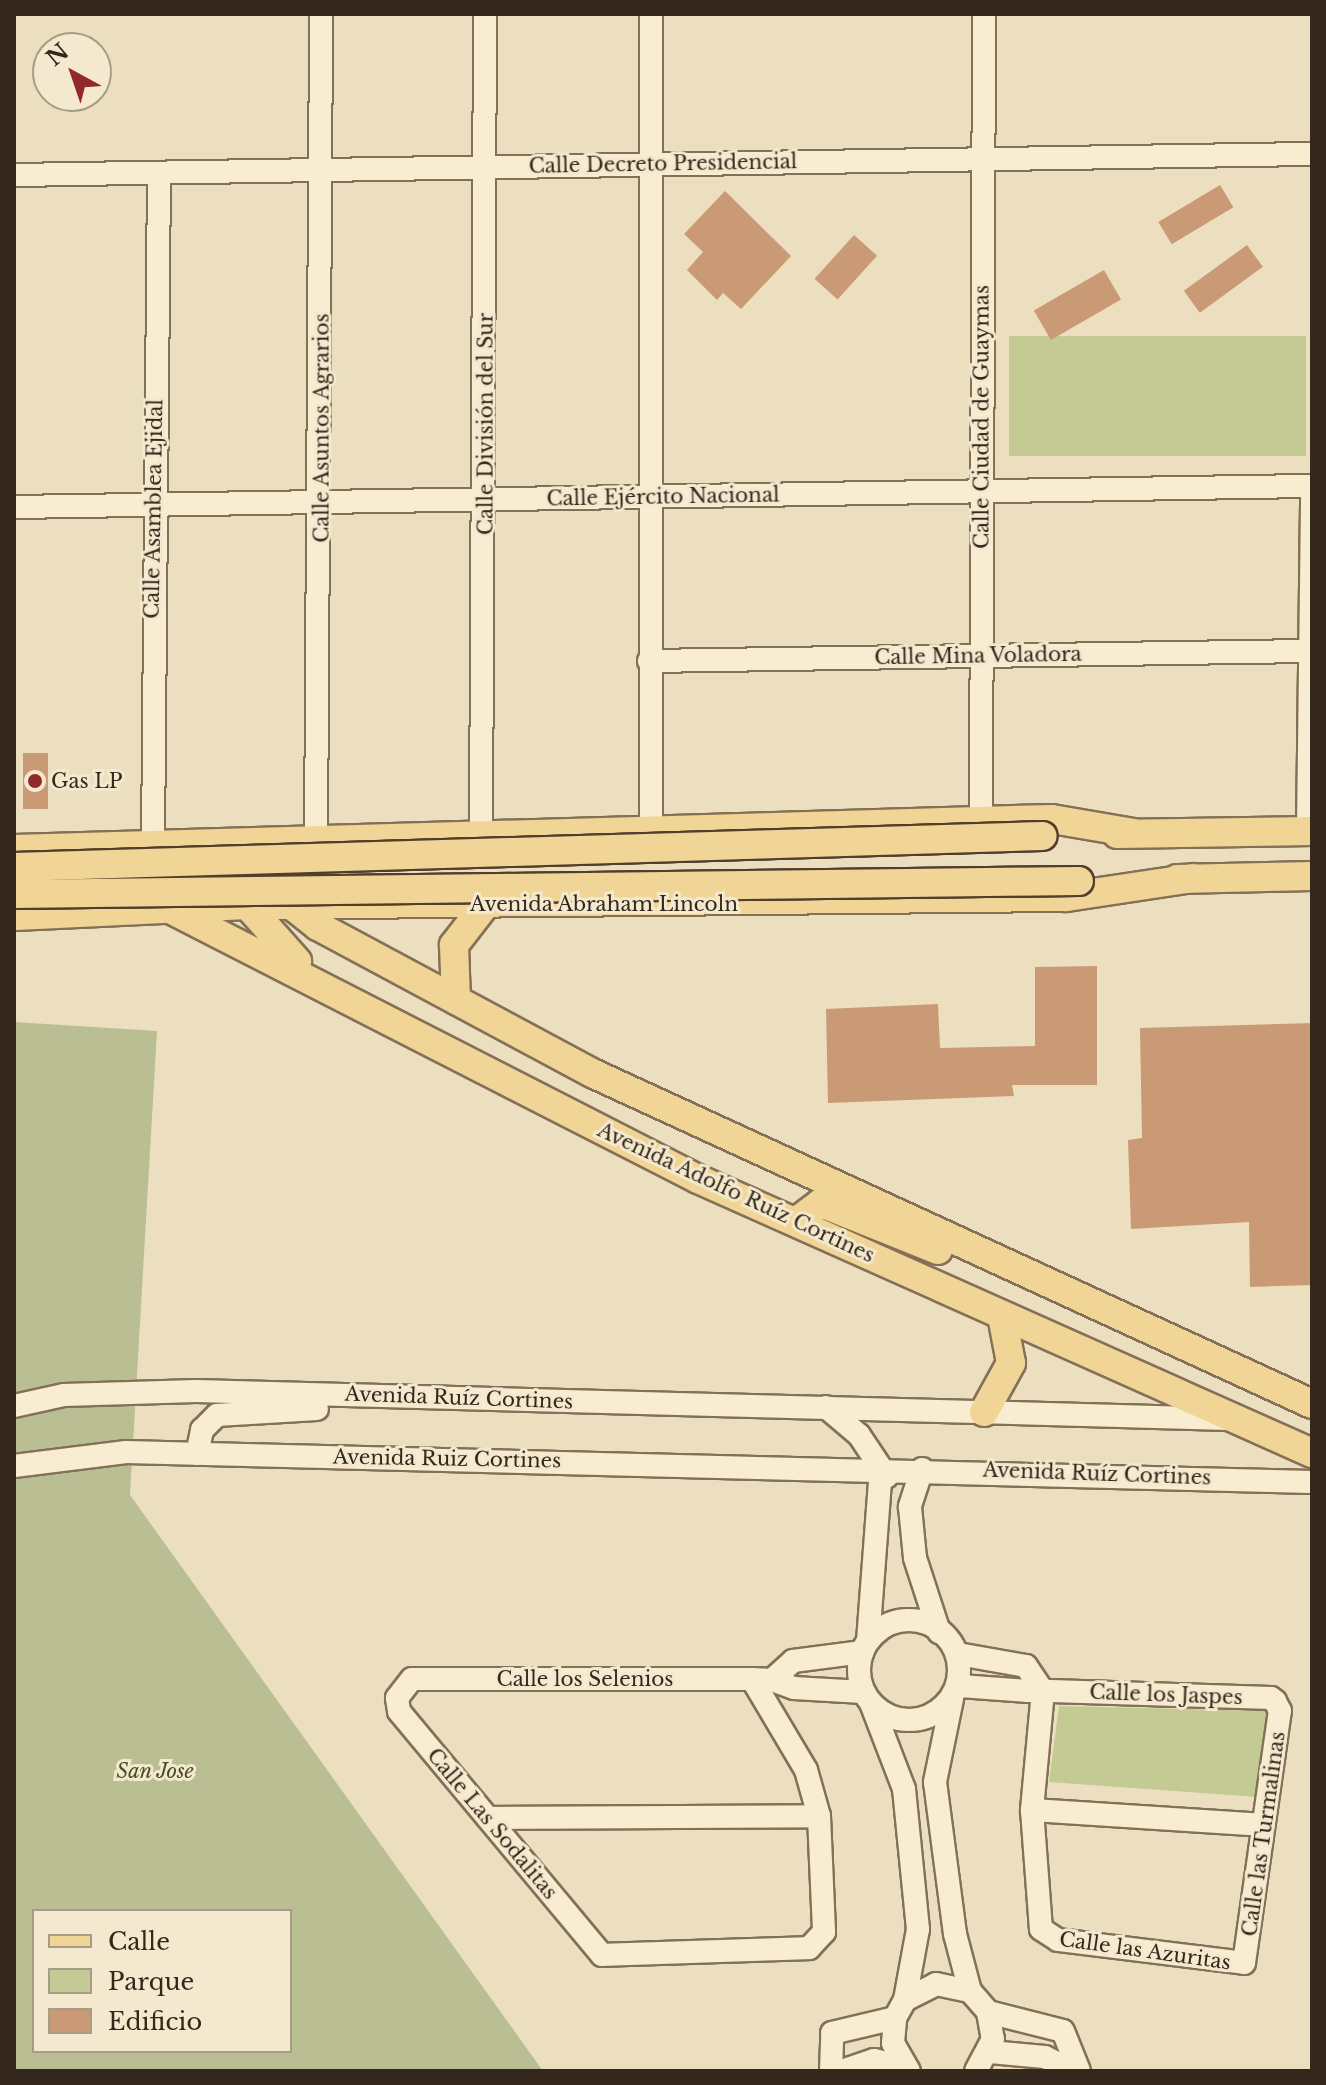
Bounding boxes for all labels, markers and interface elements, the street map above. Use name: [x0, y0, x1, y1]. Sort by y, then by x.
north arrow: [32, 32, 112, 112]
text: N: [41, 38, 74, 72]
street label: Calle Decreto Presidencial: [529, 150, 797, 178]
street label: Calle Ciudad de Guaymas: [970, 285, 994, 549]
street label: Calle Asuntos Agrarios: [310, 312, 334, 544]
street label: Calle División del Sur: [474, 313, 498, 535]
street label: Calle Asamblea Ejidal: [140, 398, 168, 620]
street label: Calle Ejército Nacional: [546, 483, 780, 511]
street label: Calle Mina Voladora: [874, 642, 1082, 670]
place label: Gas LP: [51, 769, 123, 793]
marker: Gas LP: [26, 772, 44, 790]
street label: Avenida Abraham Lincoln: [470, 892, 738, 916]
street label: Avenida Adolfo Ruíz Cortines: [593, 1118, 879, 1268]
street label: Avenida Ruíz Cortines: [344, 1382, 574, 1414]
street label: Avenida Ruiz Cortines: [332, 1445, 562, 1473]
street label: Avenida Ruíz Cortines: [982, 1458, 1212, 1490]
street label: Calle los Selenios: [497, 1667, 673, 1691]
street label: Calle los Jaspes: [1089, 1680, 1243, 1710]
street label: Calle las Turmalinas: [1238, 1730, 1290, 1938]
street label: Calle Las Sodalitas: [422, 1744, 562, 1904]
park label: San Jose: [116, 1759, 194, 1783]
legend: [32, 1909, 292, 2053]
text: Calle: [108, 1927, 170, 1956]
street label: Calle las Azuritas: [1057, 1927, 1233, 1975]
text: Parque: [108, 1967, 194, 1996]
text: Edificio: [108, 2007, 202, 2036]

